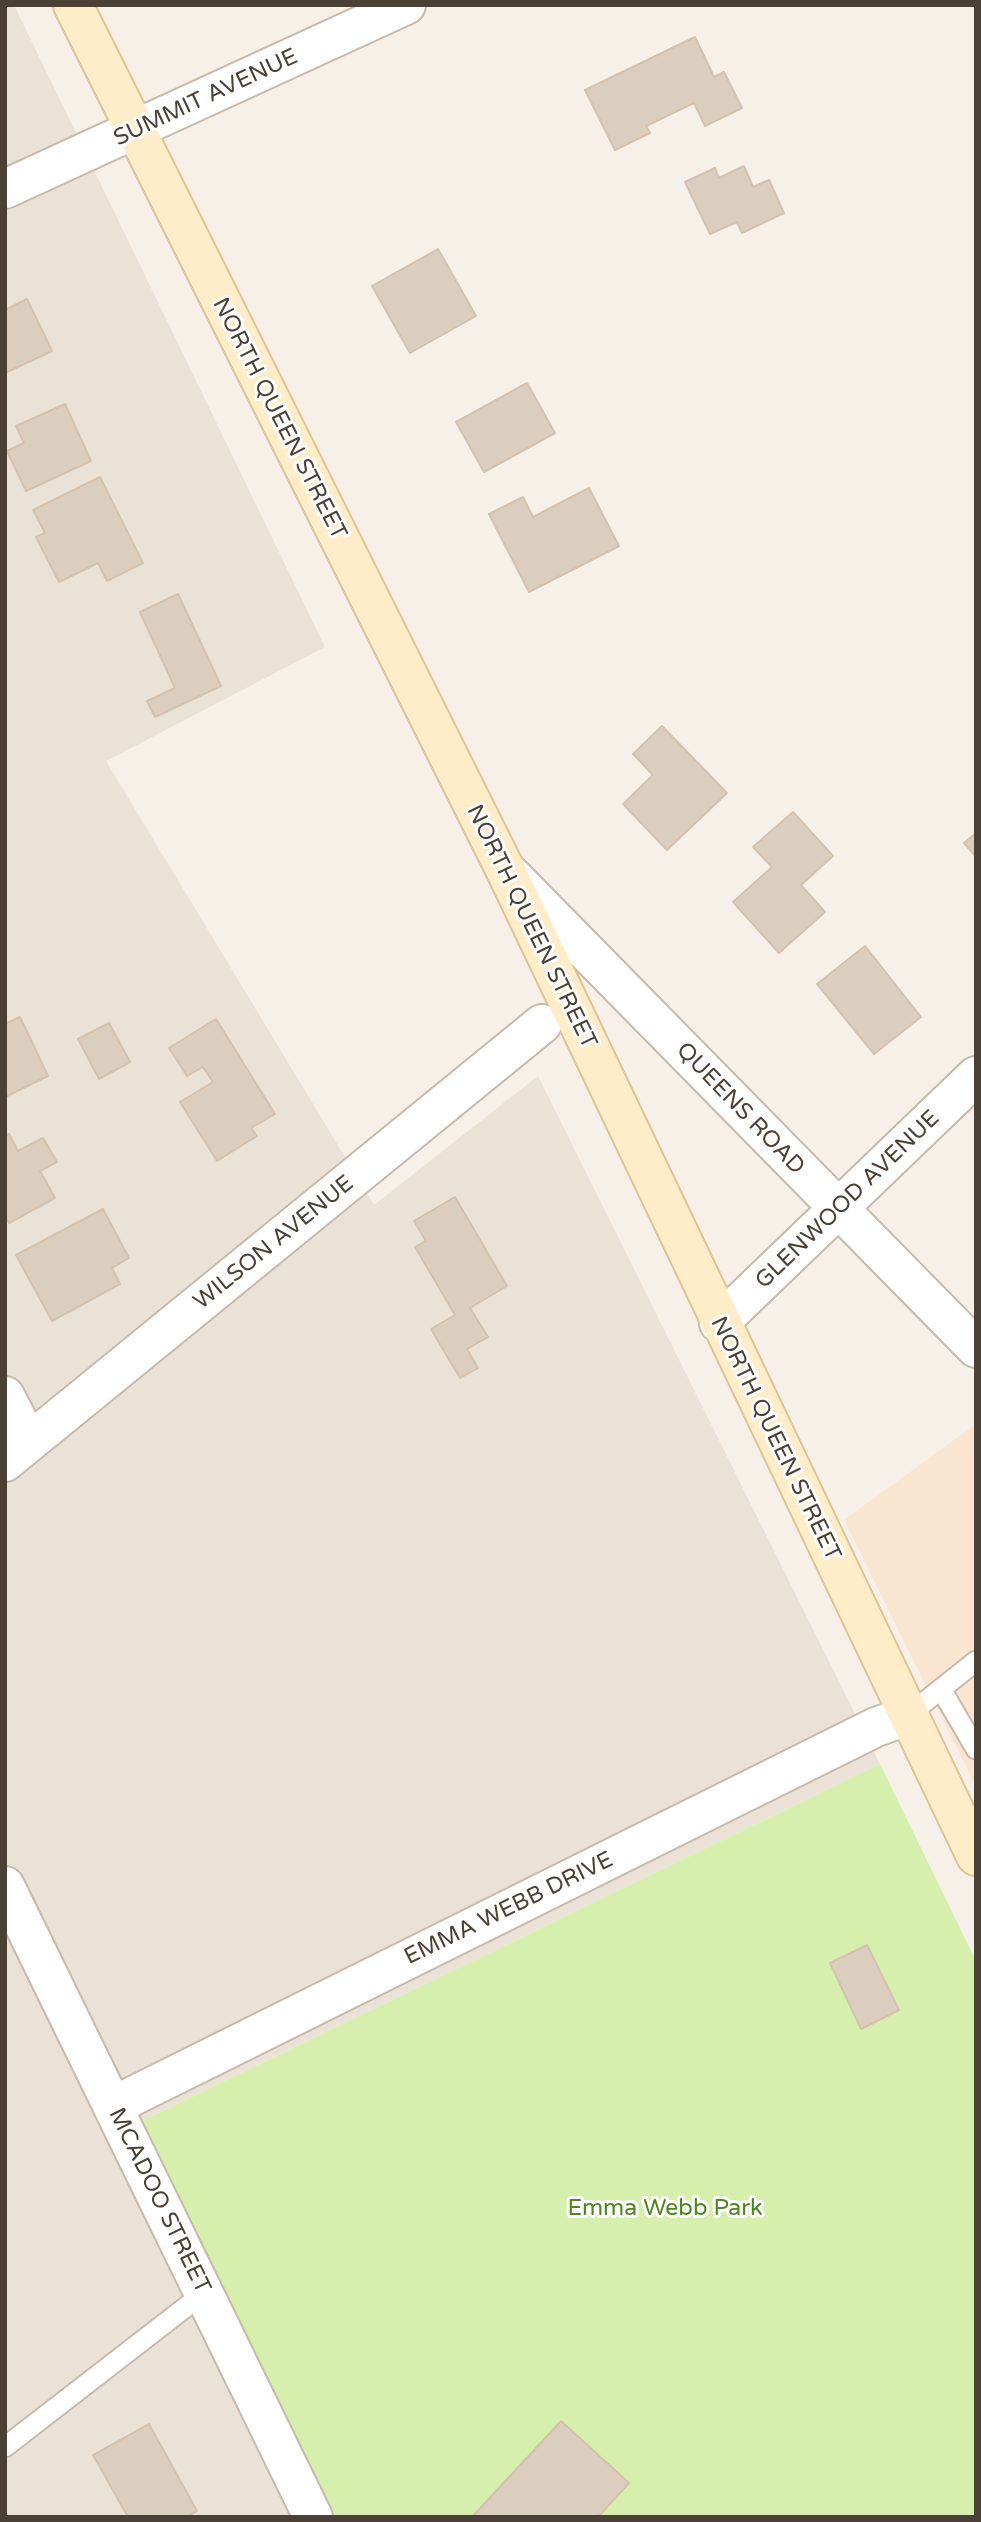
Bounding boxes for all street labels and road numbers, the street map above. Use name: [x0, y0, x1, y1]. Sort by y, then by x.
street label: SUMMIT AVENUE: [110, 43, 302, 153]
street label: NORTH QUEEN STREET: [206, 293, 352, 545]
street label: NORTH QUEEN STREET: [460, 801, 602, 1053]
street label: QUEENS ROAD: [670, 1037, 810, 1181]
street label: GLENWOOD AVENUE: [750, 1105, 946, 1295]
street label: WILSON AVENUE: [188, 1170, 360, 1316]
street label: NORTH QUEEN STREET: [704, 1313, 846, 1565]
street label: EMMA WEBB DRIVE: [400, 1846, 618, 1972]
street label: MCADOO STREET: [102, 2104, 216, 2298]

